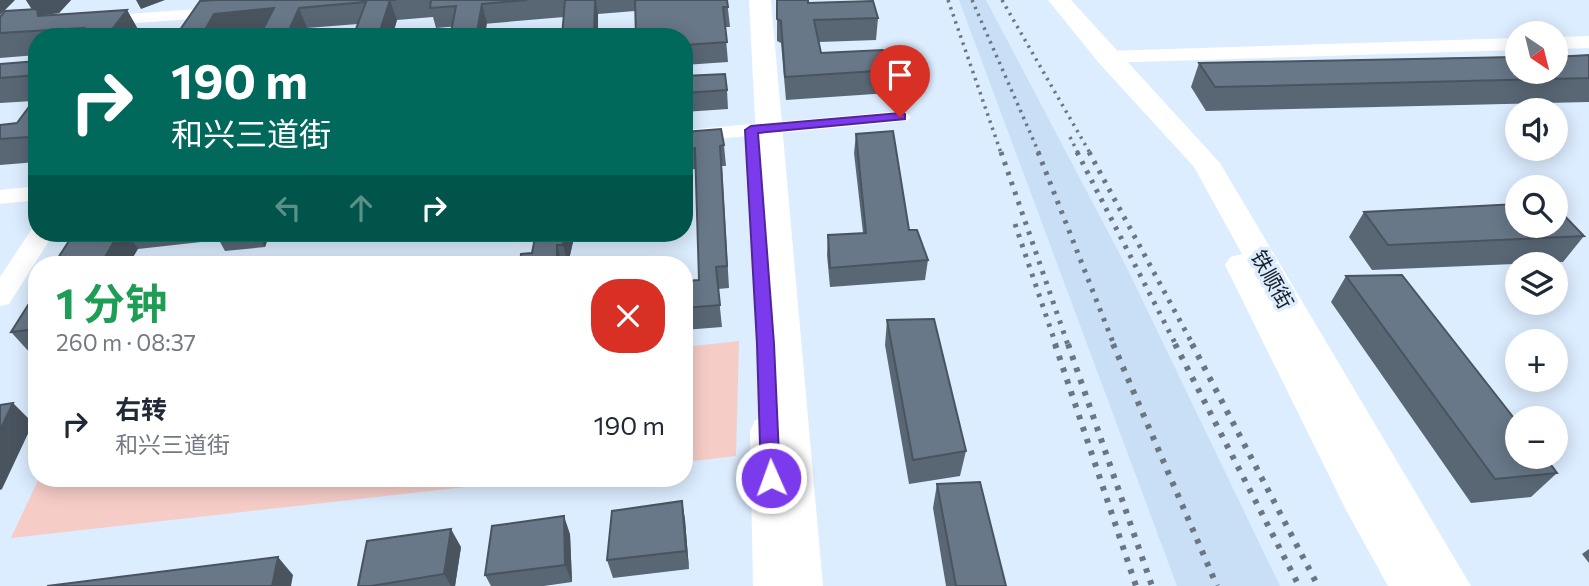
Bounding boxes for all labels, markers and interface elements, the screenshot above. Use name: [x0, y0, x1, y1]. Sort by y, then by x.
north arrow: [1505, 21, 1568, 84]
map controls: [1505, 21, 1568, 469]
pin: [870, 45, 930, 117]
text: 190 m: [171, 49, 308, 109]
icon: right: [56, 56, 147, 147]
icon: arrive: [881, 56, 919, 94]
button: sound: [1505, 98, 1568, 161]
text: 和兴三道街: [171, 113, 331, 153]
button: search: [1505, 175, 1568, 238]
icon: left: [269, 189, 307, 227]
icon: ahead: [342, 189, 380, 227]
icon: right: [415, 189, 453, 227]
street label: 铁顺街: [1247, 245, 1299, 313]
button: layers: [1505, 252, 1568, 315]
text: 1 分钟: [56, 276, 167, 328]
button: close: [591, 279, 665, 353]
text: 260 m · 08:37: [56, 328, 196, 356]
button: +: [1505, 329, 1568, 392]
text: 右转: [115, 393, 167, 424]
icon: right: [56, 405, 94, 443]
button: −: [1505, 406, 1568, 469]
text: 190 m: [593, 409, 665, 440]
text: 和兴三道街: [115, 430, 230, 458]
position arrow: [734, 441, 808, 515]

